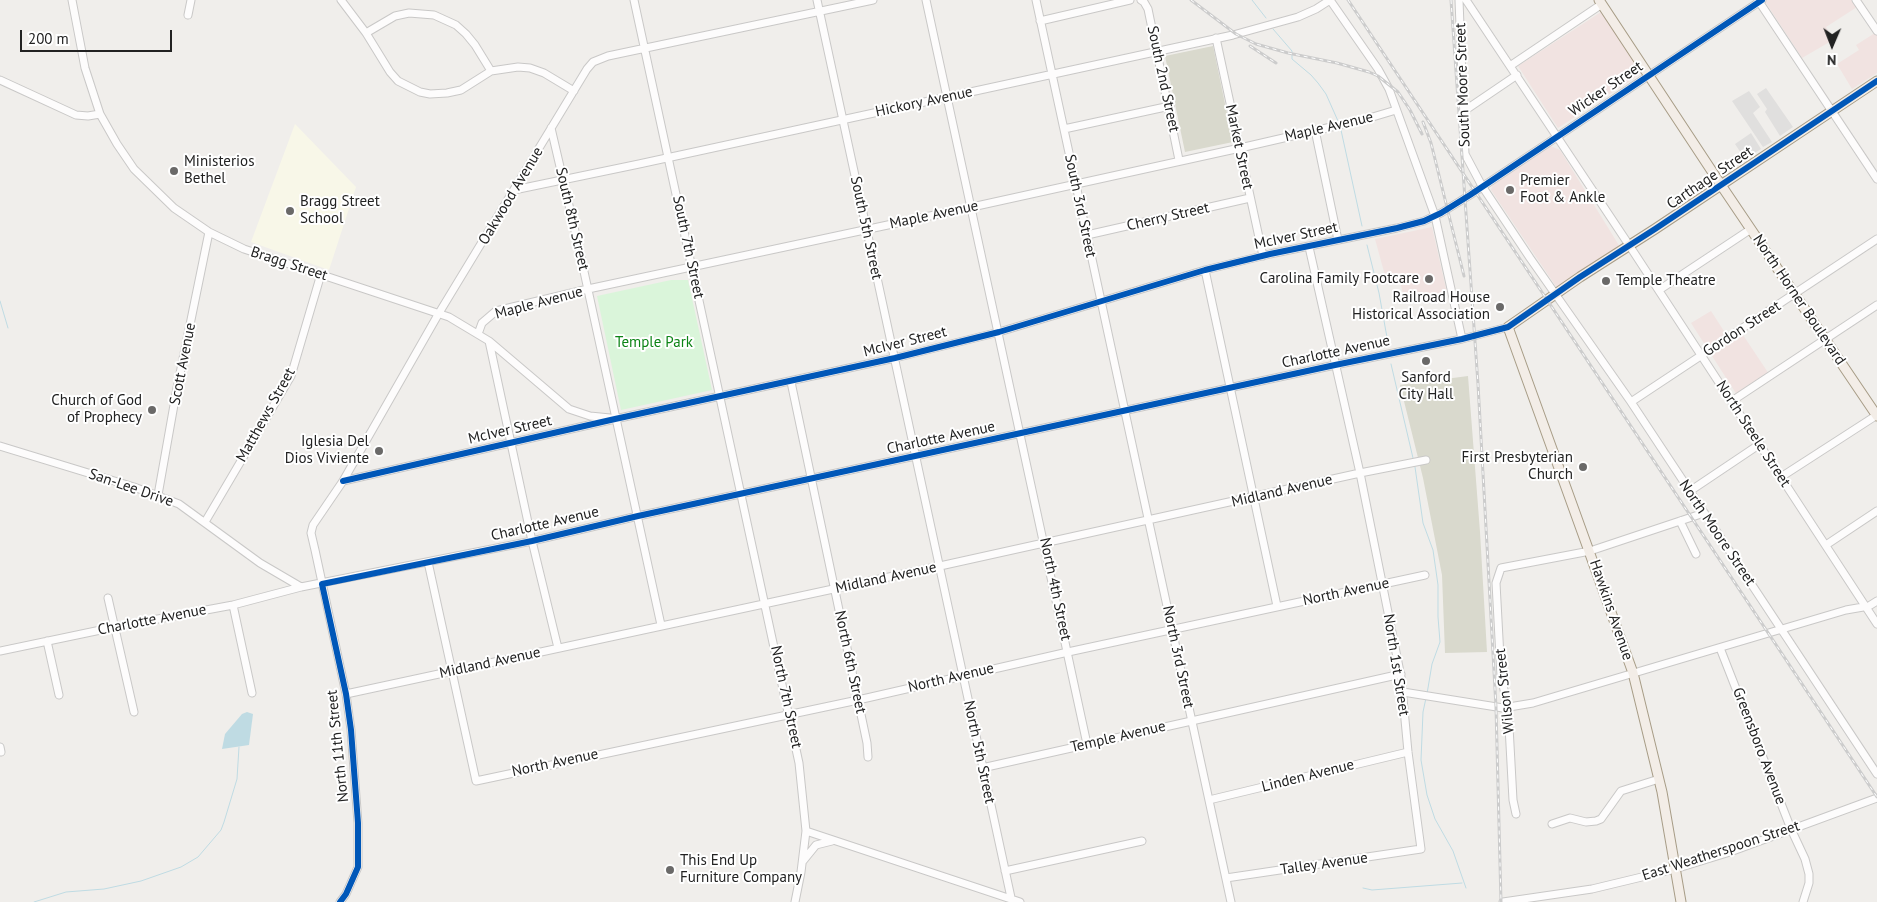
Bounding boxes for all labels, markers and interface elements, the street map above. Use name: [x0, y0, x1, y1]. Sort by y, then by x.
scale bar: [22, 20, 175, 52]
north arrow: [1807, 20, 1857, 70]
street label: South Moore Street: [1452, 23, 1474, 147]
street label: South 2nd Street: [1143, 24, 1183, 134]
text: 200 m: [28, 29, 69, 48]
text: N: [1827, 51, 1837, 69]
street label: Wicker Street: [1566, 58, 1646, 120]
street label: Hickory Avenue: [874, 83, 974, 121]
street label: Market Street: [1221, 103, 1257, 191]
street label: Maple Avenue: [1283, 108, 1375, 146]
street label: Carthage Street: [1664, 143, 1756, 213]
street label: Oakwood Avenue: [475, 144, 547, 248]
place label: Ministerios Bethel: [184, 153, 254, 188]
street label: South 3rd Street: [1060, 153, 1100, 259]
marker: Ministerios Bethel: [168, 165, 180, 177]
street label: South 8th Street: [551, 166, 593, 272]
place label: Premier Foot & Ankle: [1520, 172, 1605, 207]
street label: South 5th Street: [846, 175, 886, 281]
marker: Premier Foot & Ankle: [1504, 184, 1516, 196]
place label: Bragg Street School: [300, 193, 380, 228]
street label: South 7th Street: [668, 194, 708, 300]
street label: Maple Avenue: [888, 197, 980, 233]
street label: Cherry Street: [1125, 199, 1211, 235]
marker: Bragg Street School: [284, 205, 296, 217]
street label: McIver Street: [1253, 218, 1339, 254]
street label: North Horner Boulevard: [1749, 231, 1849, 369]
street label: Bragg Street: [248, 243, 330, 285]
place label: Carolina Family Footcare: [1260, 270, 1419, 288]
place label: Temple Theatre: [1616, 272, 1716, 290]
marker: Carolina Family Footcare: [1423, 273, 1435, 285]
marker: Temple Theatre: [1600, 275, 1612, 287]
street label: Maple Avenue: [493, 283, 585, 323]
place label: Railroad House Historical Association: [1352, 289, 1490, 324]
street label: Gordon Street: [1700, 297, 1784, 361]
marker: Railroad House Historical Association: [1494, 301, 1506, 313]
street label: Scott Avenue: [166, 321, 200, 407]
street label: McIver Street: [862, 323, 948, 361]
street label: Charlotte Avenue: [1280, 332, 1392, 372]
park label: Temple Park: [615, 334, 693, 352]
marker: Sanford City Hall: [1420, 355, 1432, 367]
street label: Matthews Street: [233, 365, 299, 465]
place label: Sanford City Hall: [1399, 369, 1453, 404]
street label: North Steele Street: [1712, 377, 1794, 491]
place label: Church of God of Prophecy: [51, 392, 142, 427]
marker: Church of God of Prophecy: [146, 404, 158, 416]
street label: McIver Street: [467, 412, 553, 448]
street label: Charlotte Avenue: [885, 418, 997, 458]
place label: Iglesia Del Dios Viviente: [285, 433, 369, 468]
marker: Iglesia Del Dios Viviente: [373, 445, 385, 457]
place label: First Presbyterian Church: [1462, 449, 1573, 484]
marker: First Presbyterian Church: [1577, 461, 1589, 473]
street label: San-Lee Drive: [86, 465, 176, 511]
street label: Midland Avenue: [1230, 471, 1334, 511]
street label: North Moore Street: [1675, 477, 1759, 589]
street label: Charlotte Avenue: [489, 503, 601, 545]
street label: North 4th Street: [1035, 536, 1075, 642]
street label: Hawkins Avenue: [1585, 557, 1637, 663]
street label: Midland Avenue: [834, 558, 938, 598]
street label: North Avenue: [1301, 574, 1391, 610]
street label: Charlotte Avenue: [96, 601, 208, 639]
street label: North 3rd Street: [1158, 604, 1198, 710]
street label: North 6th Street: [830, 609, 870, 715]
street label: North 1st Street: [1379, 613, 1413, 717]
street label: Midland Avenue: [438, 643, 542, 683]
street label: North 7th Street: [766, 644, 806, 750]
street label: Wilson Street: [1492, 647, 1518, 735]
street label: North Avenue: [906, 659, 996, 697]
street label: Greensboro Avenue: [1728, 685, 1790, 807]
street label: North 11th Street: [323, 689, 353, 803]
street label: North 5th Street: [959, 699, 999, 805]
street label: Temple Avenue: [1069, 717, 1167, 757]
street label: North Avenue: [510, 745, 600, 781]
street label: Linden Avenue: [1260, 756, 1356, 796]
street label: East Weatherspoon Street: [1640, 817, 1802, 885]
street label: Talley Avenue: [1279, 849, 1369, 879]
place label: This End Up Furniture Company: [680, 852, 802, 887]
marker: This End Up Furniture Company: [664, 864, 676, 876]

